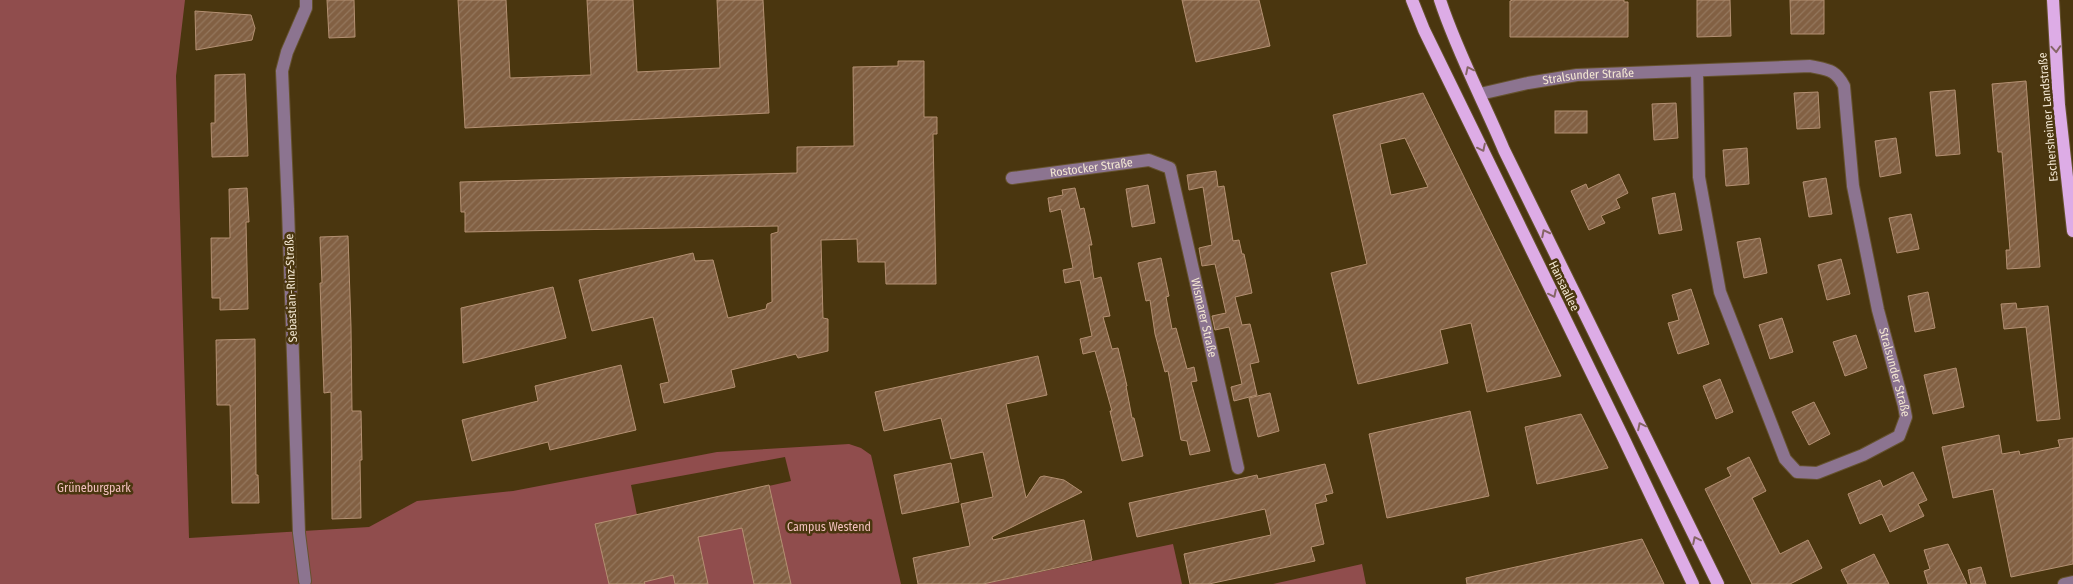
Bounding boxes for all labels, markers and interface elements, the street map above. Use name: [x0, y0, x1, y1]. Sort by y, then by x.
one-way arrow: [2050, 45, 2061, 53]
street label: Eschersheimer Landstraße: [2035, 52, 2061, 182]
street label: Stralsunder Straße: [1542, 66, 1634, 88]
one-way arrow: [1465, 67, 1475, 76]
one-way arrow: [1476, 143, 1486, 152]
street label: Rostocker Straße: [1049, 155, 1134, 180]
one-way arrow: [1541, 229, 1551, 238]
street label: Sebastian-Rinz-Straße: [282, 233, 300, 343]
street label: Hansaallee: [1546, 259, 1582, 314]
street label: Wismarer Straße: [1188, 276, 1220, 359]
one-way arrow: [1547, 289, 1557, 298]
street label: Stralsunder Straße: [1876, 326, 1913, 418]
one-way arrow: [1636, 422, 1647, 431]
park label: Grüneburgpark: [57, 481, 131, 495]
park label: Campus Westend: [787, 520, 871, 534]
one-way arrow: [1692, 536, 1703, 545]

